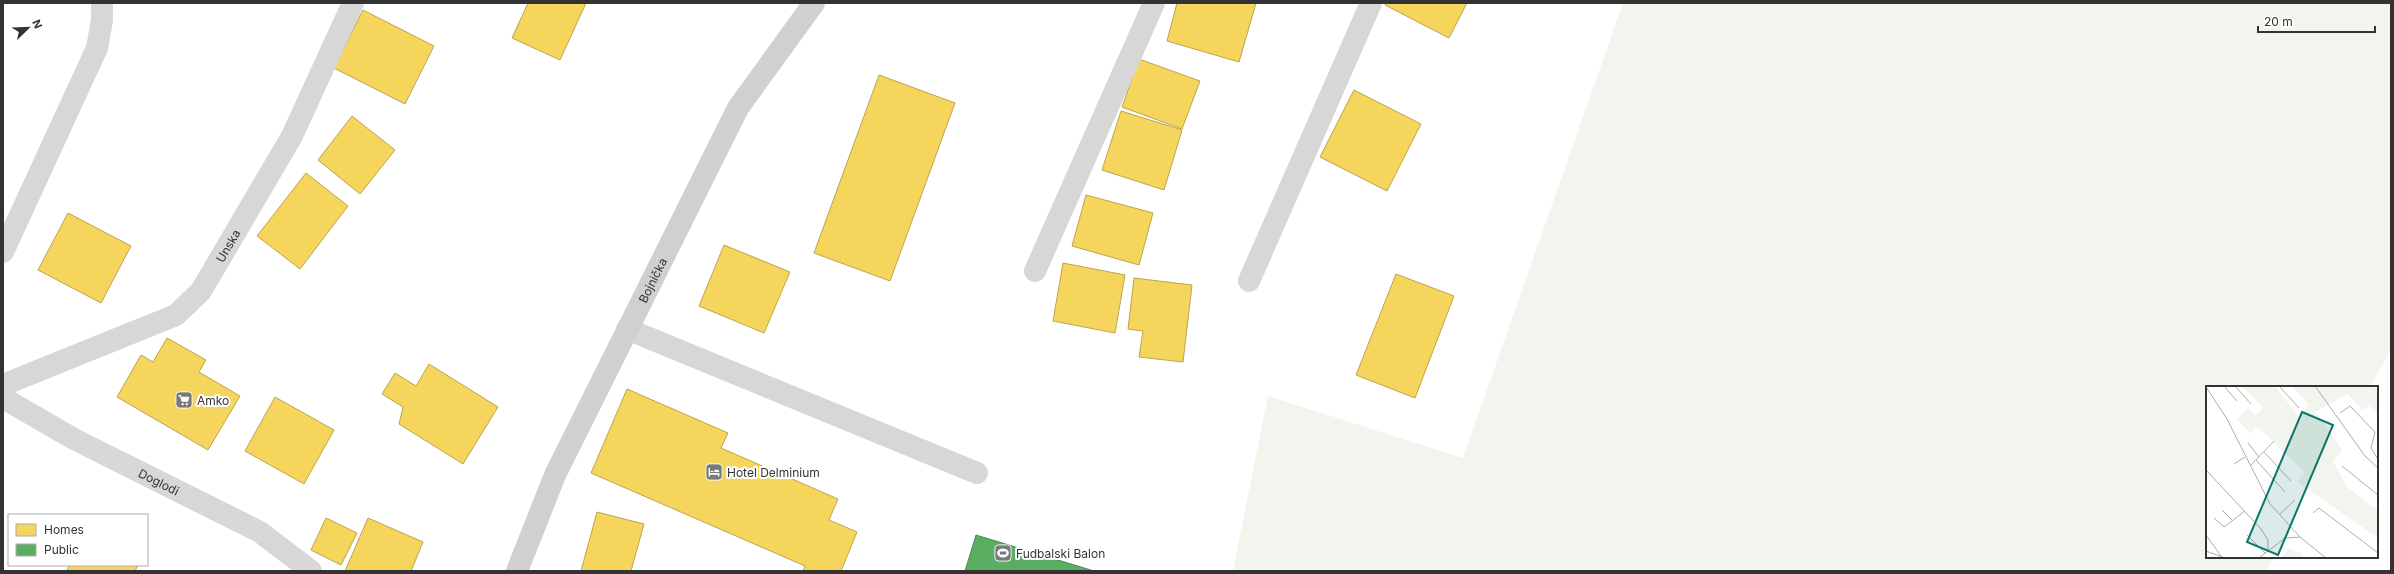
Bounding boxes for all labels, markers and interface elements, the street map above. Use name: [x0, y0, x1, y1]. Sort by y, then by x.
north arrow: [8, 8, 48, 48]
scale bar: [2258, 8, 2375, 34]
text: 20 m: [2264, 14, 2293, 29]
text: N: [29, 17, 45, 31]
street label: Unska: [212, 226, 243, 265]
street label: Bojnička: [635, 255, 670, 305]
inset map: [2206, 386, 2378, 558]
supermarket icon: Amko: [174, 390, 194, 410]
place label: Amko: [197, 393, 229, 408]
hotel icon: Hotel Delminium: [704, 462, 724, 482]
street label: Doglodi: [136, 465, 182, 498]
place label: Hotel Delminium: [727, 465, 820, 480]
legend: [8, 514, 148, 566]
text: Homes: [44, 522, 84, 537]
text: Public: [44, 542, 79, 557]
sports icon: Fudbalski Balon: [993, 543, 1013, 563]
place label: Fudbalski Balon: [1016, 546, 1105, 561]

